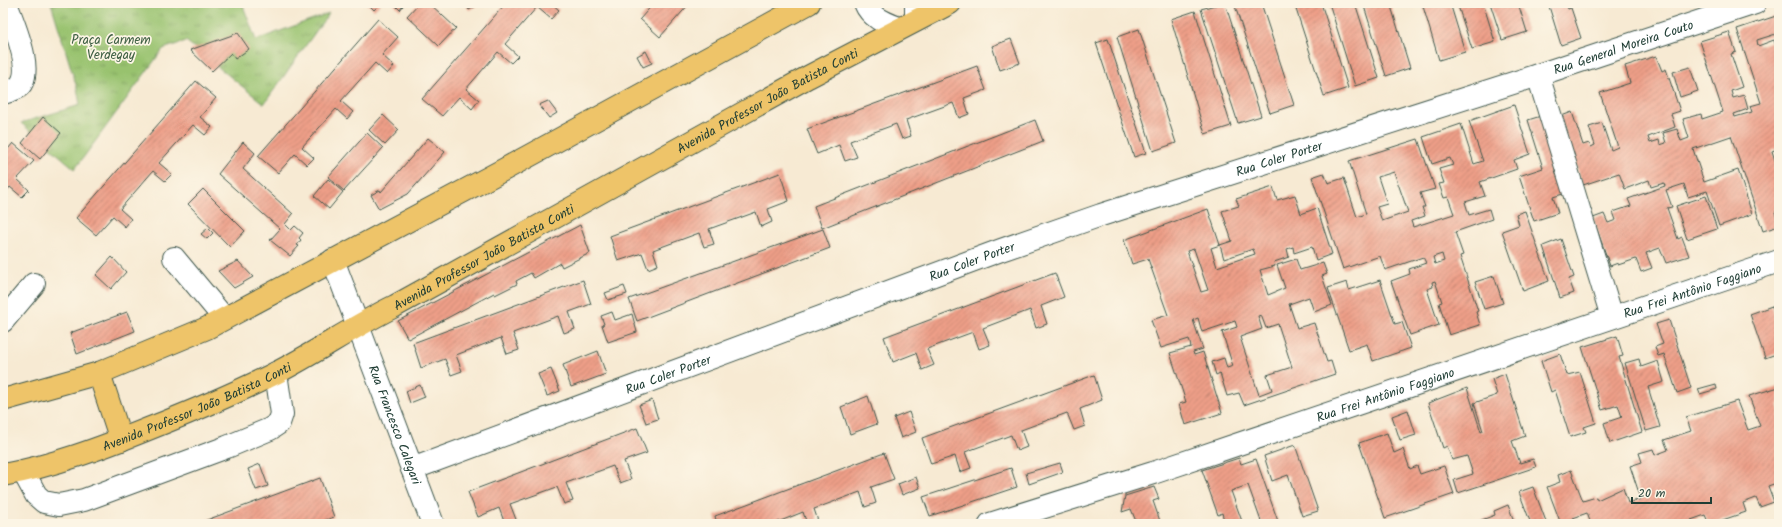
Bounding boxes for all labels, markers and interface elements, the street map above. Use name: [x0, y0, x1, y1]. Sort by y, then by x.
street label: Rua General Moreira Couto: [1551, 15, 1697, 81]
park label: Praça Carmem Verdegay: [71, 30, 151, 66]
street label: Avenida Professor João Batista Conti: [673, 43, 863, 160]
street label: Rua Coler Porter: [1233, 136, 1326, 183]
street label: Avenida Professor João Batista Conti: [390, 199, 579, 317]
street label: Rua Coler Porter: [926, 237, 1018, 288]
street label: Rua Frei Antônio Faggiano: [1621, 259, 1765, 325]
street label: Rua Coler Porter: [623, 350, 715, 401]
street label: Avenida Professor João Batista Conti: [100, 357, 297, 458]
street label: Rua Francesco Calegari: [362, 362, 426, 489]
street label: Rua Frei Antônio Faggiano: [1314, 363, 1458, 429]
scale bar: [1632, 479, 1711, 505]
text: 20 m: [1638, 484, 1666, 503]

